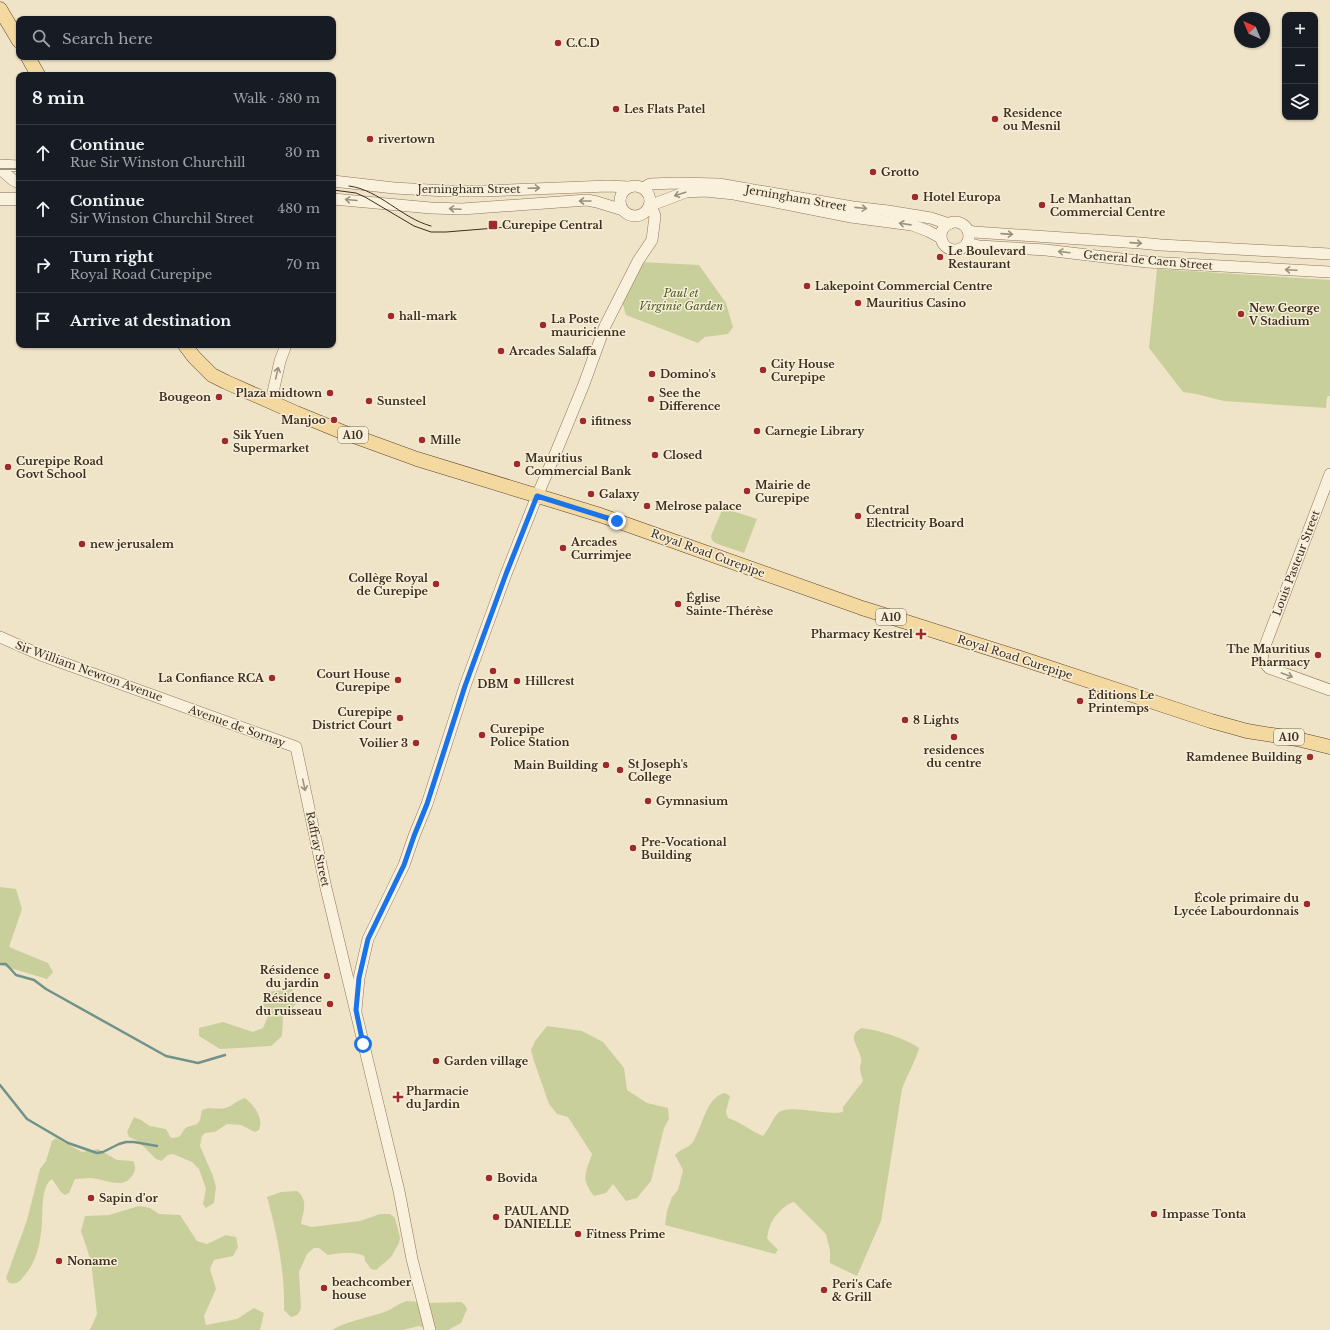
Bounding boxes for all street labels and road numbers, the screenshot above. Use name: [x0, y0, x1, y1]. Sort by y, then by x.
street label: Jerningham Street: [416, 182, 521, 196]
street label: Jerningham Street: [742, 182, 849, 214]
street label: General de Caen Street: [1083, 247, 1214, 273]
road number: A10: [338, 427, 368, 443]
street label: Louis Pasteur Street: [1269, 507, 1323, 618]
street label: Royal Road Curepipe: [649, 526, 767, 580]
road number: A10: [876, 609, 906, 625]
street label: Royal Road Curepipe: [956, 632, 1074, 682]
street label: Sir William Newton Avenue: [13, 638, 165, 704]
street label: Avenue de Sornay: [186, 702, 287, 750]
road number: A10: [1274, 729, 1304, 745]
street label: Raffray Street: [303, 810, 333, 889]

